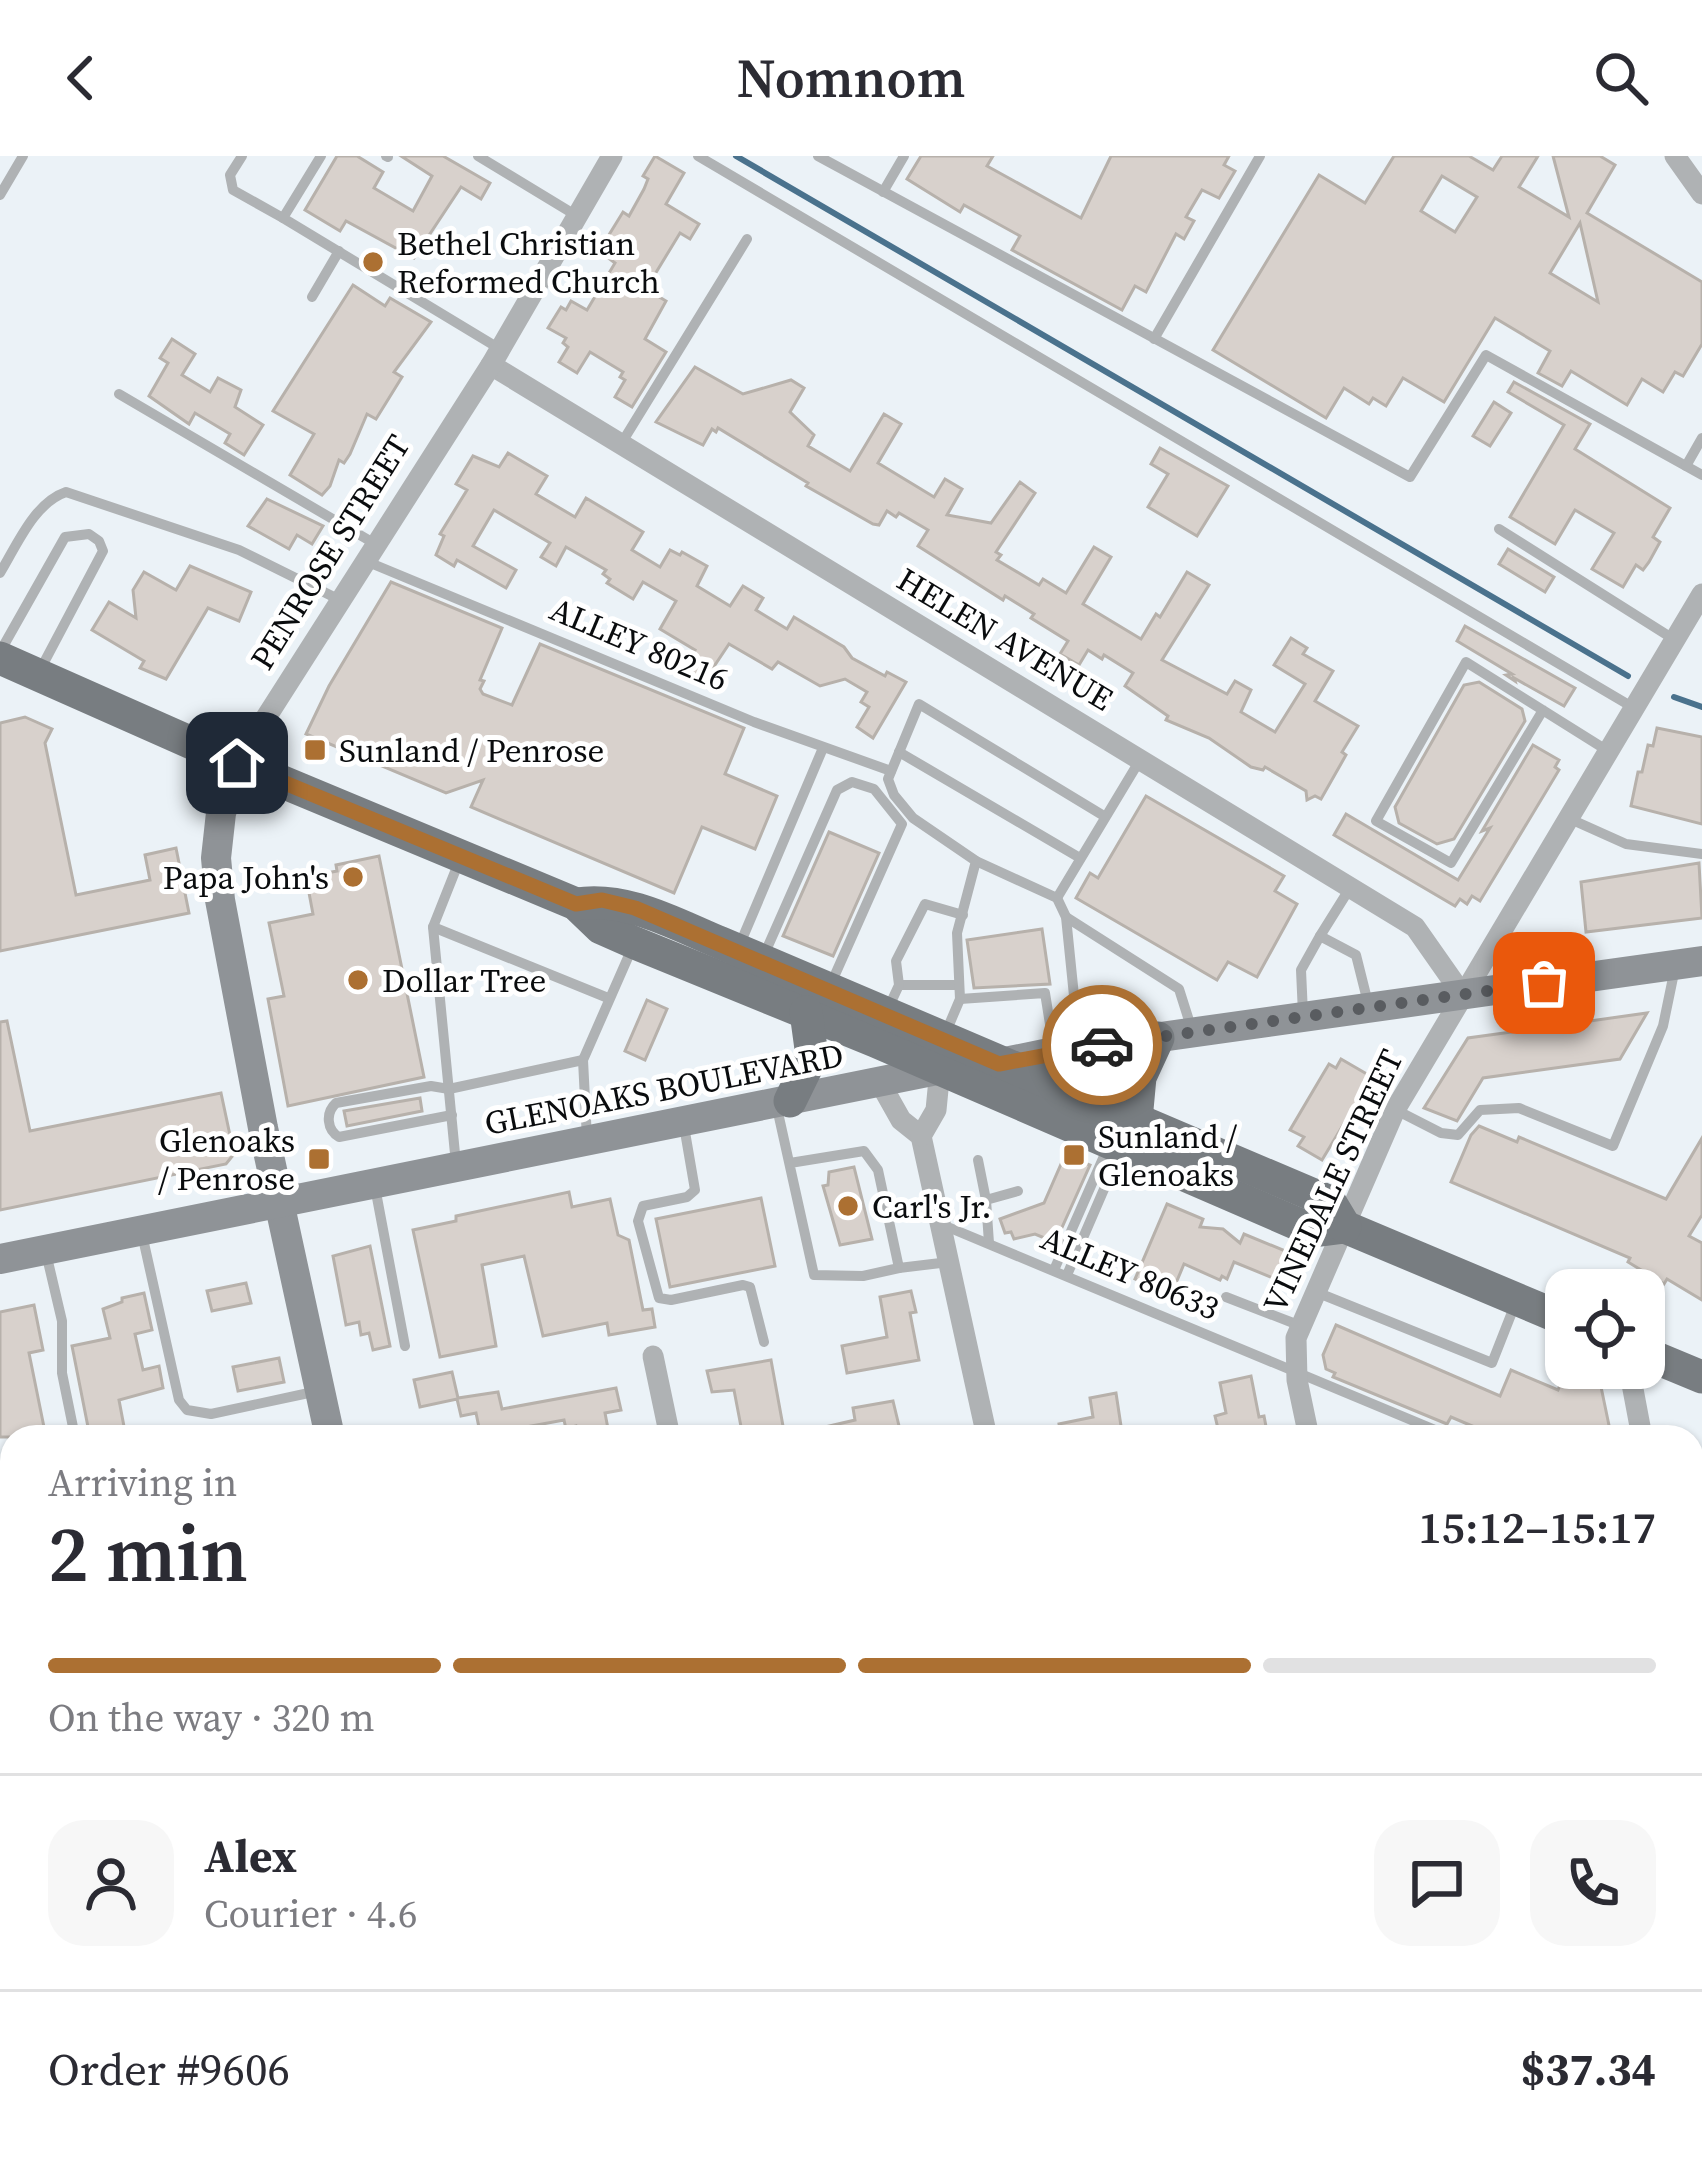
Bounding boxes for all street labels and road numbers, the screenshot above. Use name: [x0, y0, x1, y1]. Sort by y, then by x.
street label: PENROSE STREET: [240, 426, 420, 678]
street label: HELEN AVENUE: [889, 557, 1121, 721]
street label: ALLEY 80216: [543, 586, 735, 702]
street label: GLENOAKS BOULEVARD: [481, 1032, 847, 1146]
street label: VINEDALE STREET: [1252, 1042, 1414, 1320]
street label: ALLEY 80633: [1034, 1215, 1226, 1331]

